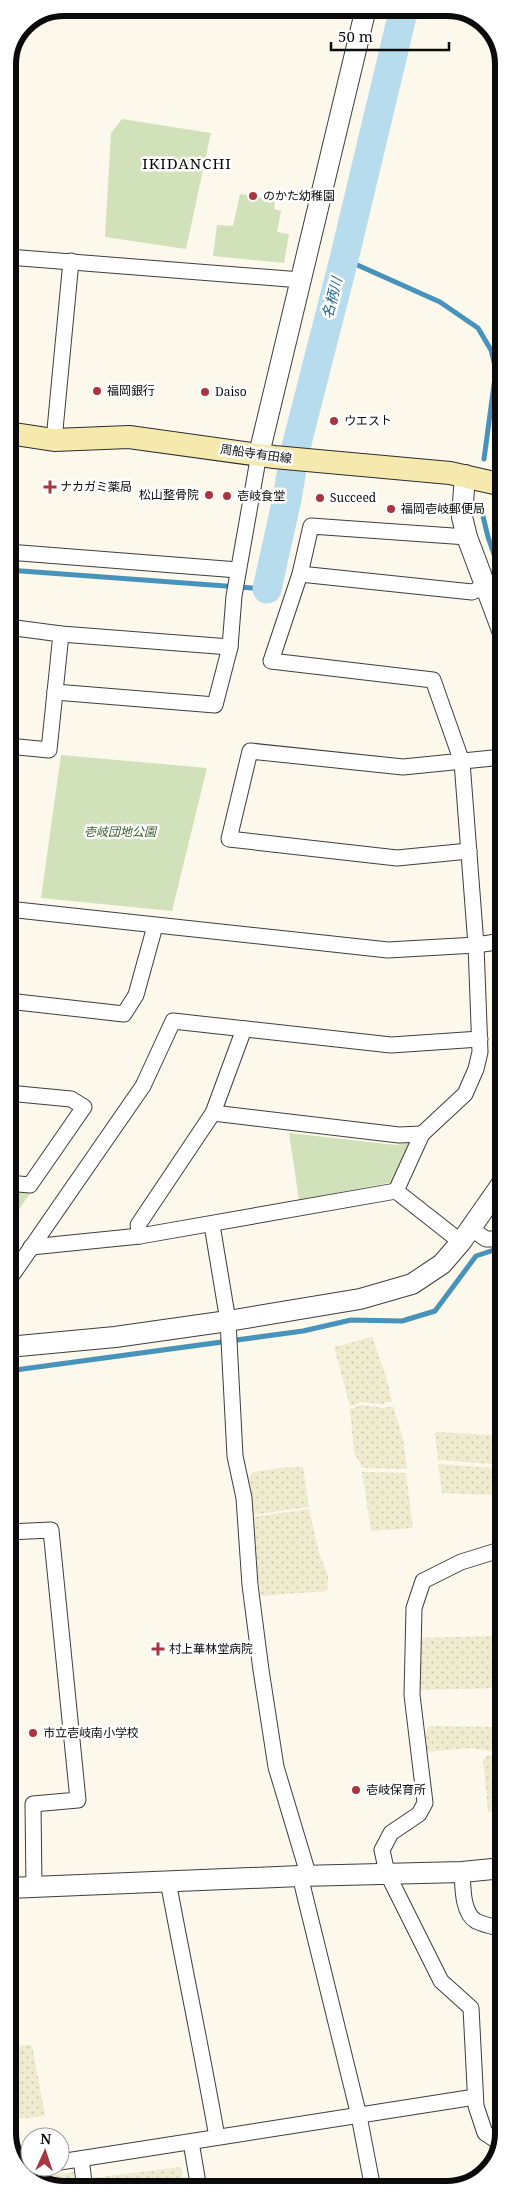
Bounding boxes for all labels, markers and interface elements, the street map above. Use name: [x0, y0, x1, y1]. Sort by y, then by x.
scale bar: [331, 20, 448, 52]
text: 50 m: [338, 26, 373, 46]
district label: IKIDANCHI: [142, 153, 232, 173]
place label: のかた幼稚園: [263, 187, 335, 204]
marker: のかた幼稚園: [247, 190, 259, 202]
water label: 名柄川: [317, 273, 346, 321]
place label: 福岡銀行: [107, 382, 155, 399]
place label: Daiso: [215, 383, 247, 400]
marker: 福岡銀行: [91, 385, 103, 397]
marker: Daiso: [199, 386, 211, 398]
place label: ウエスト: [344, 412, 392, 429]
marker: ウエスト: [328, 415, 340, 427]
street label: 周船寺有田線: [219, 440, 293, 467]
place label: ナカガミ薬局: [60, 478, 132, 495]
marker: ナカガミ薬局: [44, 481, 56, 493]
place label: 松山整骨院: [139, 486, 199, 503]
place label: 壱岐食堂: [237, 487, 285, 504]
marker: 松山整骨院: [203, 489, 215, 501]
place label: Succeed: [330, 489, 377, 506]
marker: 壱岐食堂: [221, 490, 233, 502]
marker: Succeed: [314, 492, 326, 504]
place label: 福岡壱岐郵便局: [401, 500, 485, 517]
marker: 福岡壱岐郵便局: [385, 503, 397, 515]
park label: 壱岐団地公園: [84, 823, 158, 840]
place label: 村上華林堂病院: [169, 1640, 253, 1657]
marker: 村上華林堂病院: [151, 1642, 165, 1656]
place label: 市立壱岐南小学校: [43, 1724, 139, 1741]
marker: 市立壱岐南小学校: [27, 1727, 39, 1739]
place label: 壱岐保育所: [366, 1781, 426, 1798]
marker: 壱岐保育所: [350, 1784, 362, 1796]
north arrow: [20, 2127, 70, 2177]
text: N: [40, 2129, 52, 2148]

